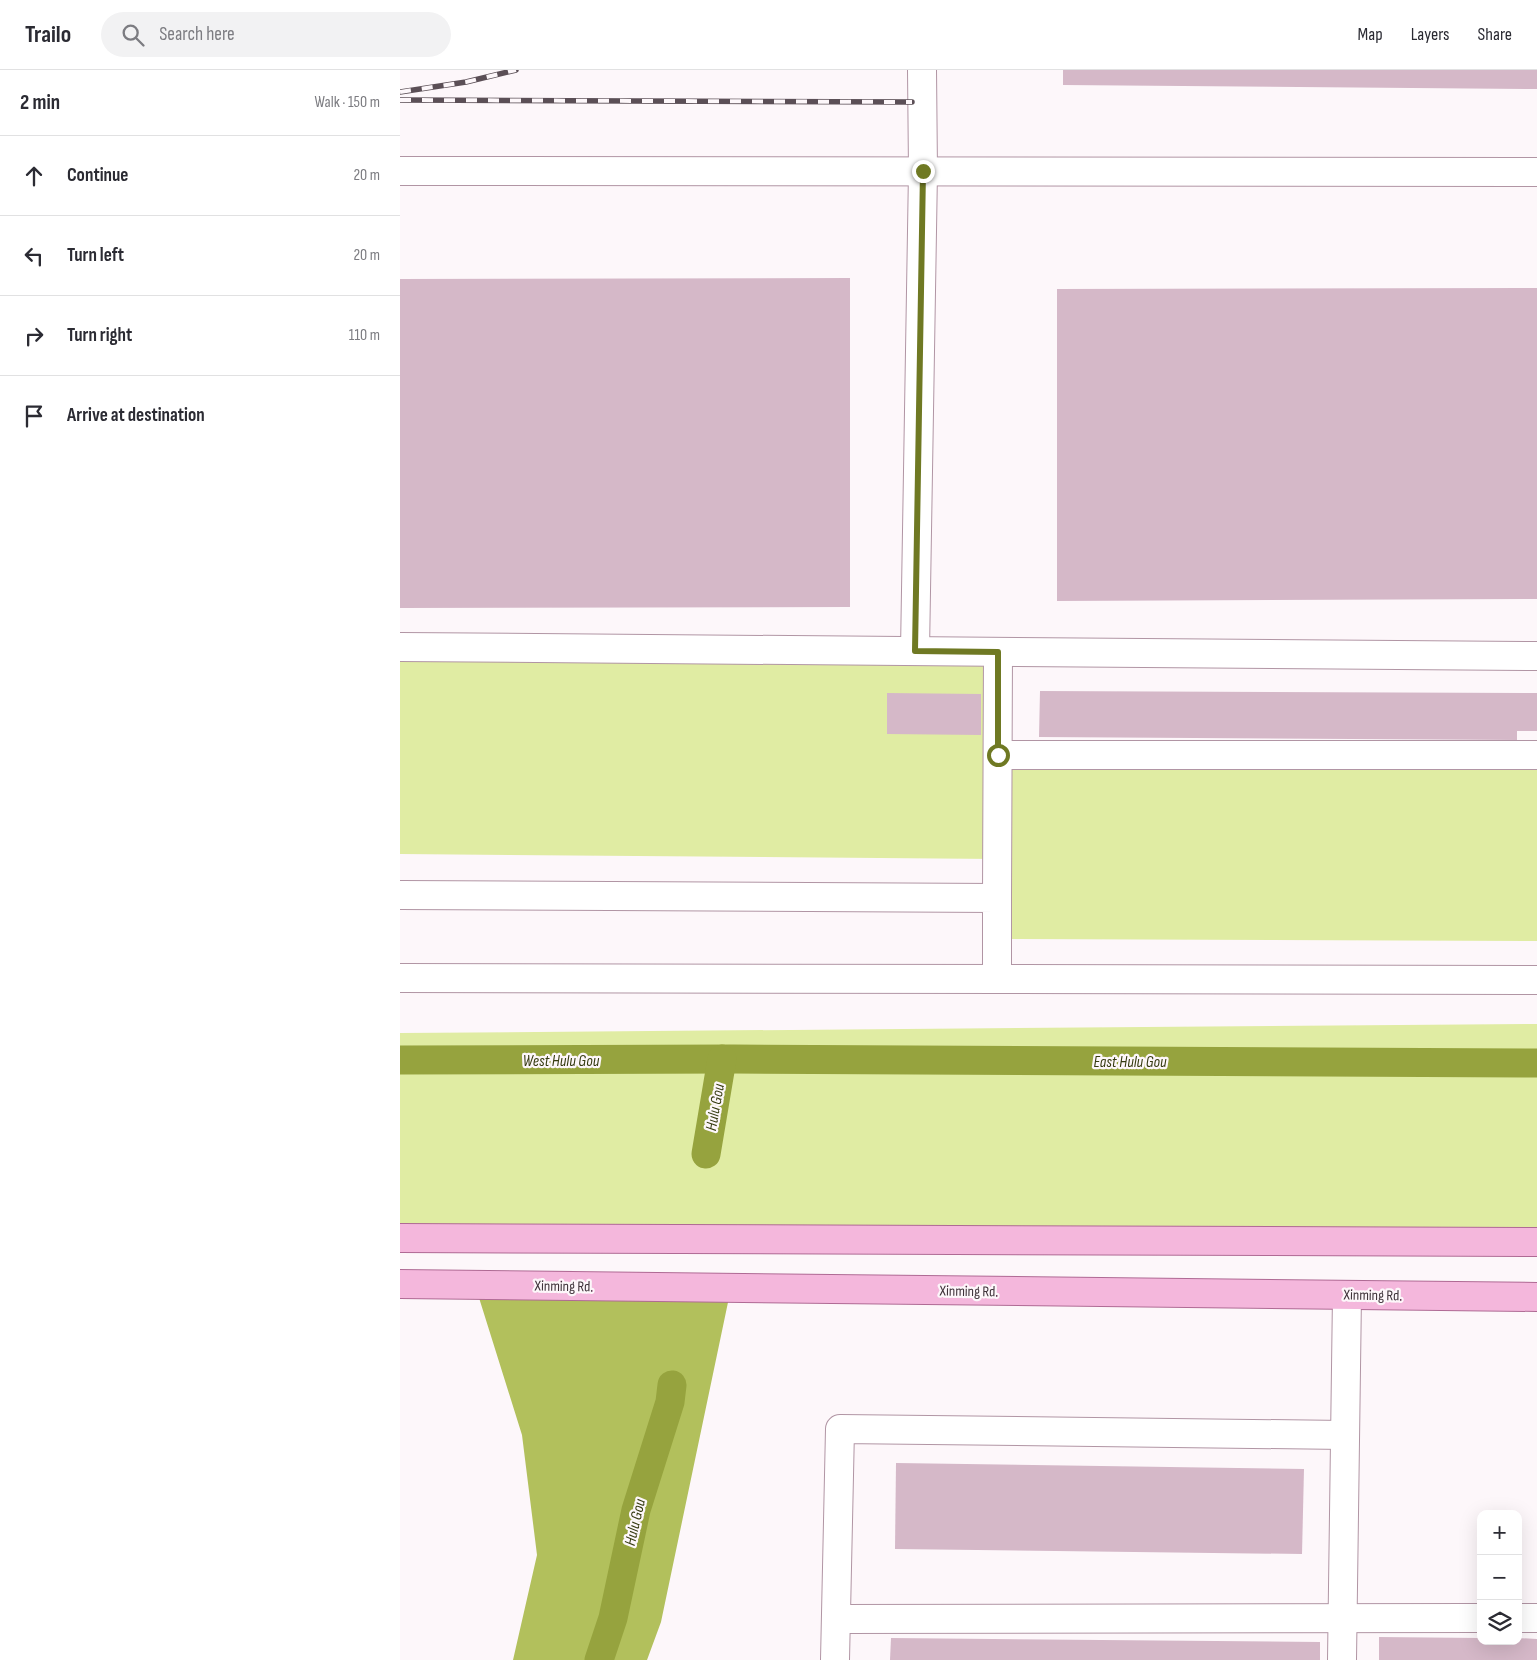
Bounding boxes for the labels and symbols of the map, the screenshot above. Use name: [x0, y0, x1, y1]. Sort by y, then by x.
route end: [912, 160, 935, 183]
route start: [987, 744, 1010, 767]
water label: West Hulu Gou: [523, 1052, 600, 1071]
water label: East Hulu Gou: [1093, 1053, 1167, 1072]
water label: Hulu Gou: [702, 1082, 729, 1132]
street label: Xinming Rd.: [534, 1276, 594, 1297]
street label: Xinming Rd.: [939, 1281, 999, 1302]
street label: Xinming Rd.: [1343, 1285, 1403, 1306]
water label: Hulu Gou: [621, 1497, 650, 1548]

